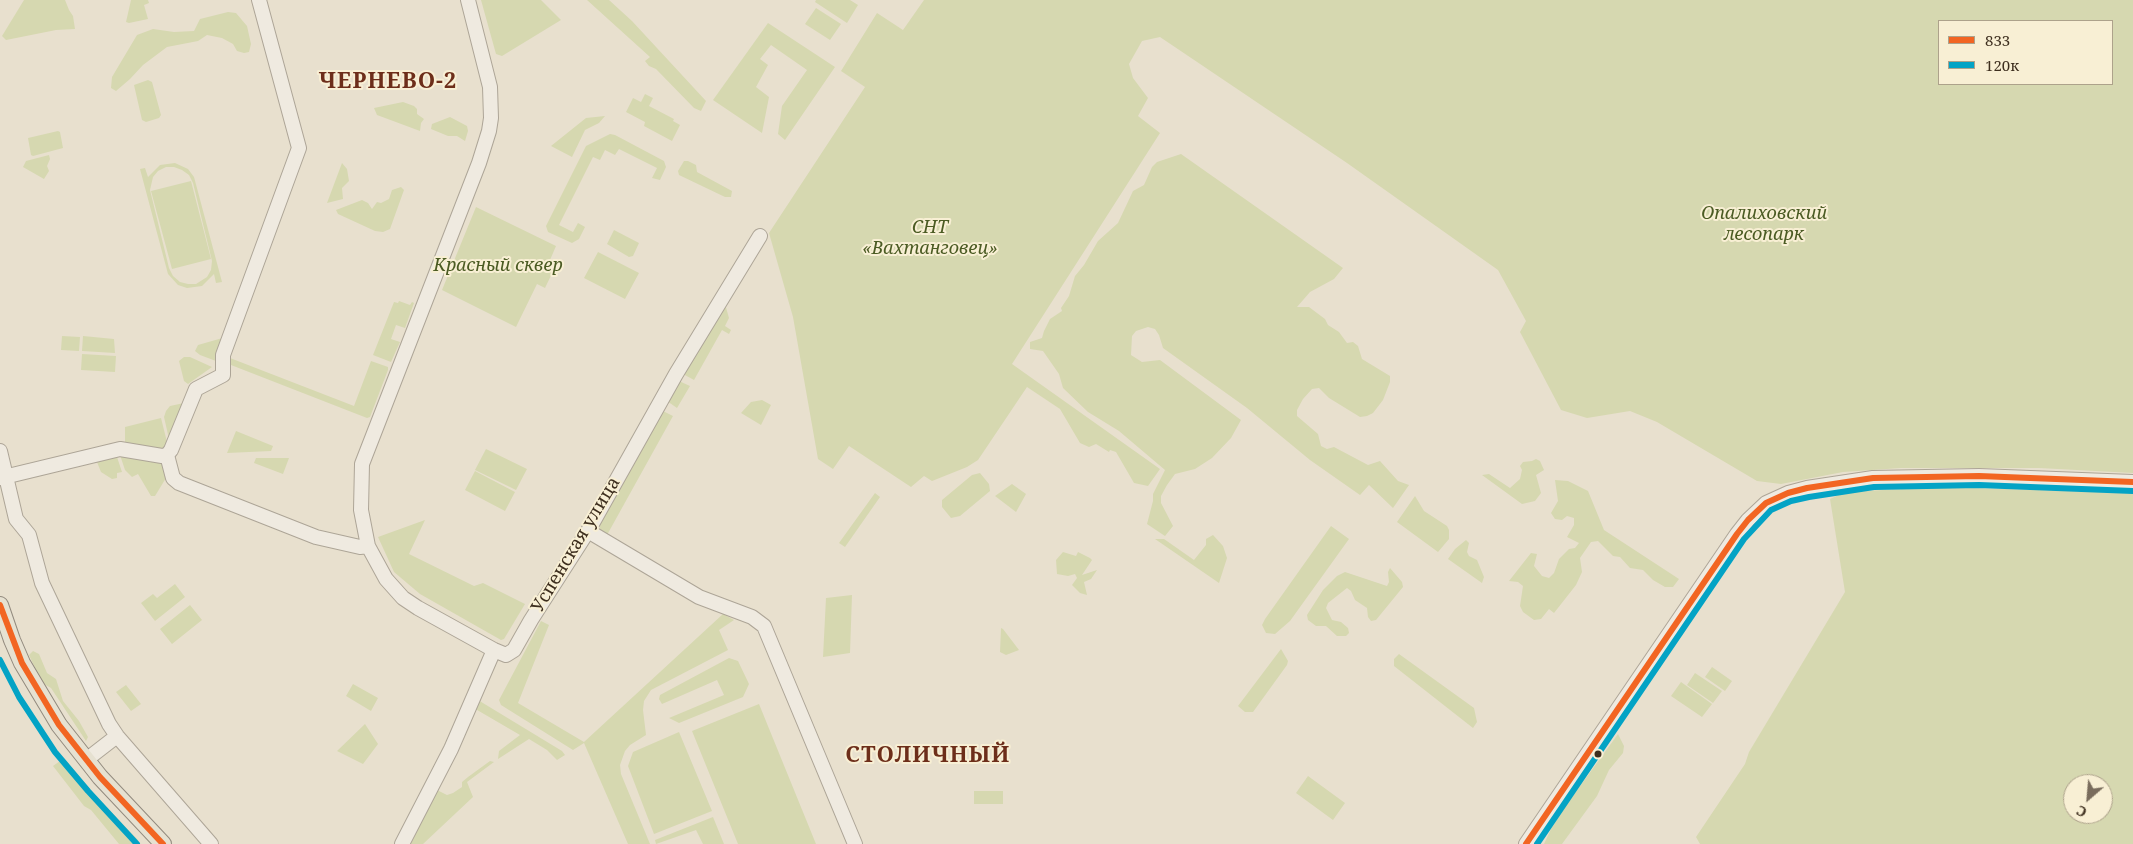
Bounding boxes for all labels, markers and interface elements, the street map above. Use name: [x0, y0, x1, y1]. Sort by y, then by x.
legend: [1938, 20, 2113, 85]
text: 833: [1985, 30, 2010, 50]
text: 120к: [1985, 55, 2019, 75]
district label: ЧЕРНЕВО-2: [318, 69, 458, 95]
park label: Опалиховский лесопарк: [1701, 203, 1827, 245]
park label: СНТ «Вахтанговец»: [862, 217, 998, 260]
park label: Красный сквер: [433, 255, 563, 277]
street label: Успенская улица: [527, 473, 625, 617]
district label: СТОЛИЧНЫЙ: [844, 743, 1012, 769]
unlabelled marker: [1593, 749, 1603, 759]
north arrow: [2063, 774, 2113, 824]
text: С: [2073, 801, 2090, 822]

